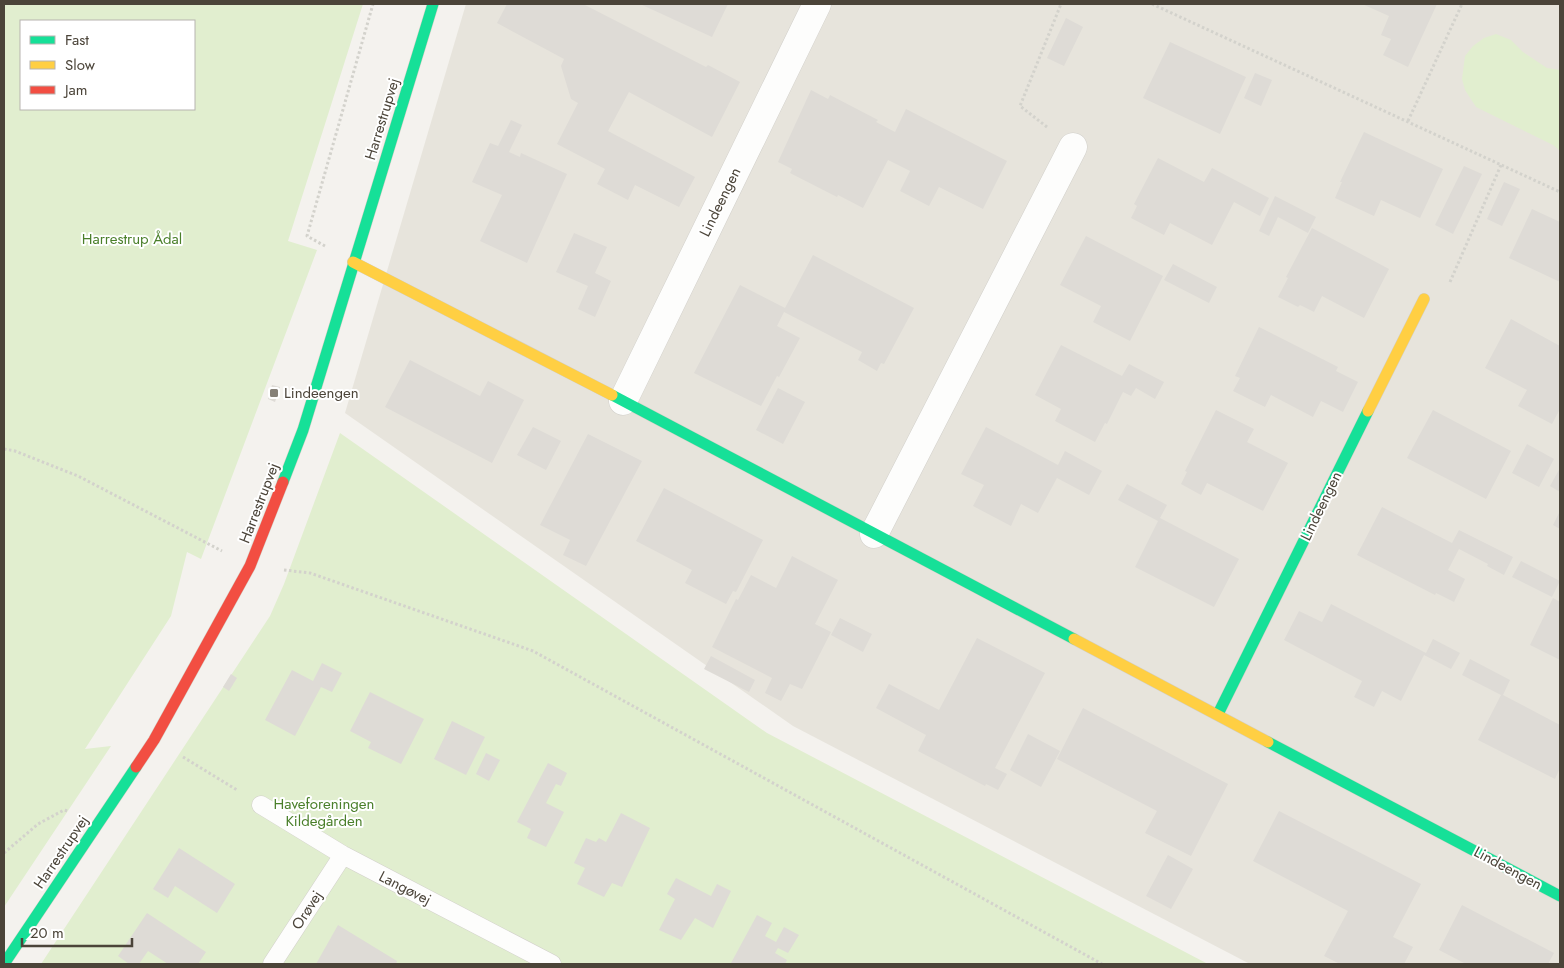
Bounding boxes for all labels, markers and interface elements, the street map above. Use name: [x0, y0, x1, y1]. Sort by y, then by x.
legend: [20, 20, 195, 110]
text: Fast: [65, 29, 89, 51]
text: Slow: [65, 54, 96, 76]
street label: Harrestrupvej: [359, 75, 405, 163]
text: Jam: [63, 79, 88, 101]
street label: Lindeengen: [694, 164, 746, 240]
park label: Harrestrup Ådal: [82, 228, 182, 250]
place label: Lindeengen: [284, 382, 359, 404]
marker: Lindeengen: [268, 387, 280, 399]
street label: Harrestrupvej: [234, 460, 284, 546]
street label: Lindeengen: [1295, 468, 1347, 544]
park label: Haveforeningen Kildegården: [274, 793, 374, 832]
street label: Harrestrupvej: [28, 811, 94, 893]
street label: Lindeengen: [1470, 841, 1546, 895]
street label: Langøvej: [375, 865, 435, 911]
street label: Orøvej: [286, 886, 328, 934]
scale bar: [22, 916, 132, 948]
text: 20 m: [30, 922, 64, 944]

